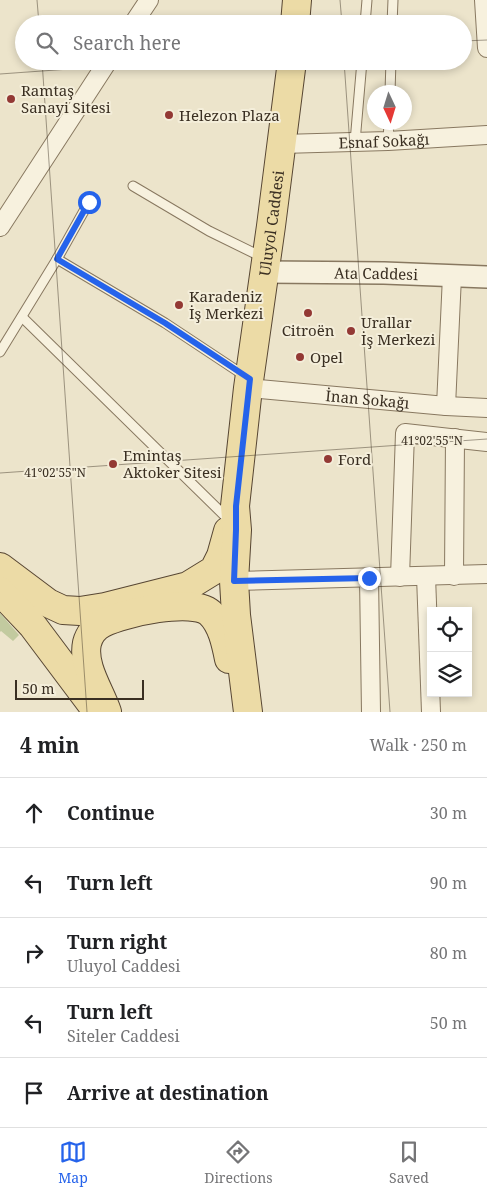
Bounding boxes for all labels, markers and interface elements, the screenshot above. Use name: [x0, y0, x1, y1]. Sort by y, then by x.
search box: [15, 15, 472, 70]
icon: search: [33, 29, 61, 57]
text: Search here: [73, 30, 181, 56]
place label: Ramtaş Sanayi Sitesi: [21, 80, 111, 117]
north arrow: [367, 85, 412, 130]
marker: Ramtaş Sanayi Sitesi: [5, 93, 17, 105]
place label: Helezon Plaza: [179, 105, 280, 125]
marker: Helezon Plaza: [163, 109, 175, 121]
street label: Esnaf Sokağı: [338, 129, 430, 152]
street label: Uluyol Caddesi: [254, 169, 288, 277]
route start: [78, 191, 101, 214]
street label: Ata Caddesi: [334, 263, 419, 284]
place label: Karadeniz İş Merkezi: [189, 286, 263, 323]
marker: Karadeniz İş Merkezi: [173, 299, 185, 311]
marker: Citroën: [302, 307, 314, 319]
place label: Urallar İş Merkezi: [361, 312, 435, 349]
place label: Citroën: [282, 320, 335, 340]
marker: Urallar İş Merkezi: [345, 325, 357, 337]
place label: Opel: [310, 347, 343, 367]
marker: Opel: [294, 351, 306, 363]
street label: İnan Sokağı: [325, 385, 411, 413]
text: 41°02'55"N: [401, 432, 463, 449]
place label: Emintaş Aktoker Sitesi: [123, 445, 222, 482]
place label: Ford: [338, 449, 371, 469]
marker: Ford: [322, 453, 334, 465]
marker: Emintaş Aktoker Sitesi: [107, 458, 119, 470]
text: 41°02'55"N: [24, 464, 86, 481]
route end: [358, 567, 381, 590]
map controls: [427, 607, 472, 697]
button: locate: [427, 607, 472, 652]
button: layers: [427, 652, 472, 697]
scale bar: [15, 677, 144, 700]
text: 50 m: [22, 679, 55, 698]
text: 4 min: [20, 731, 79, 759]
text: Walk · 250 m: [370, 734, 467, 756]
icon: ahead: [20, 799, 48, 827]
text: Continue: [67, 800, 155, 826]
text: 30 m: [430, 802, 467, 824]
icon: left: [20, 869, 48, 897]
text: Turn left: [67, 870, 153, 896]
text: 90 m: [430, 872, 467, 894]
text: Turn right: [67, 929, 167, 955]
icon: right: [20, 939, 48, 967]
text: 80 m: [430, 942, 467, 964]
text: Uluyol Caddesi: [67, 955, 180, 977]
text: Turn left: [67, 999, 153, 1025]
icon: left: [20, 1009, 48, 1037]
text: 50 m: [430, 1012, 467, 1034]
text: Siteler Caddesi: [67, 1025, 180, 1047]
icon: arrive: [20, 1079, 48, 1107]
text: Arrive at destination: [67, 1080, 269, 1106]
tab: Map: [58, 1138, 88, 1187]
tab: Directions: [204, 1138, 273, 1187]
tab: Saved: [389, 1138, 429, 1187]

